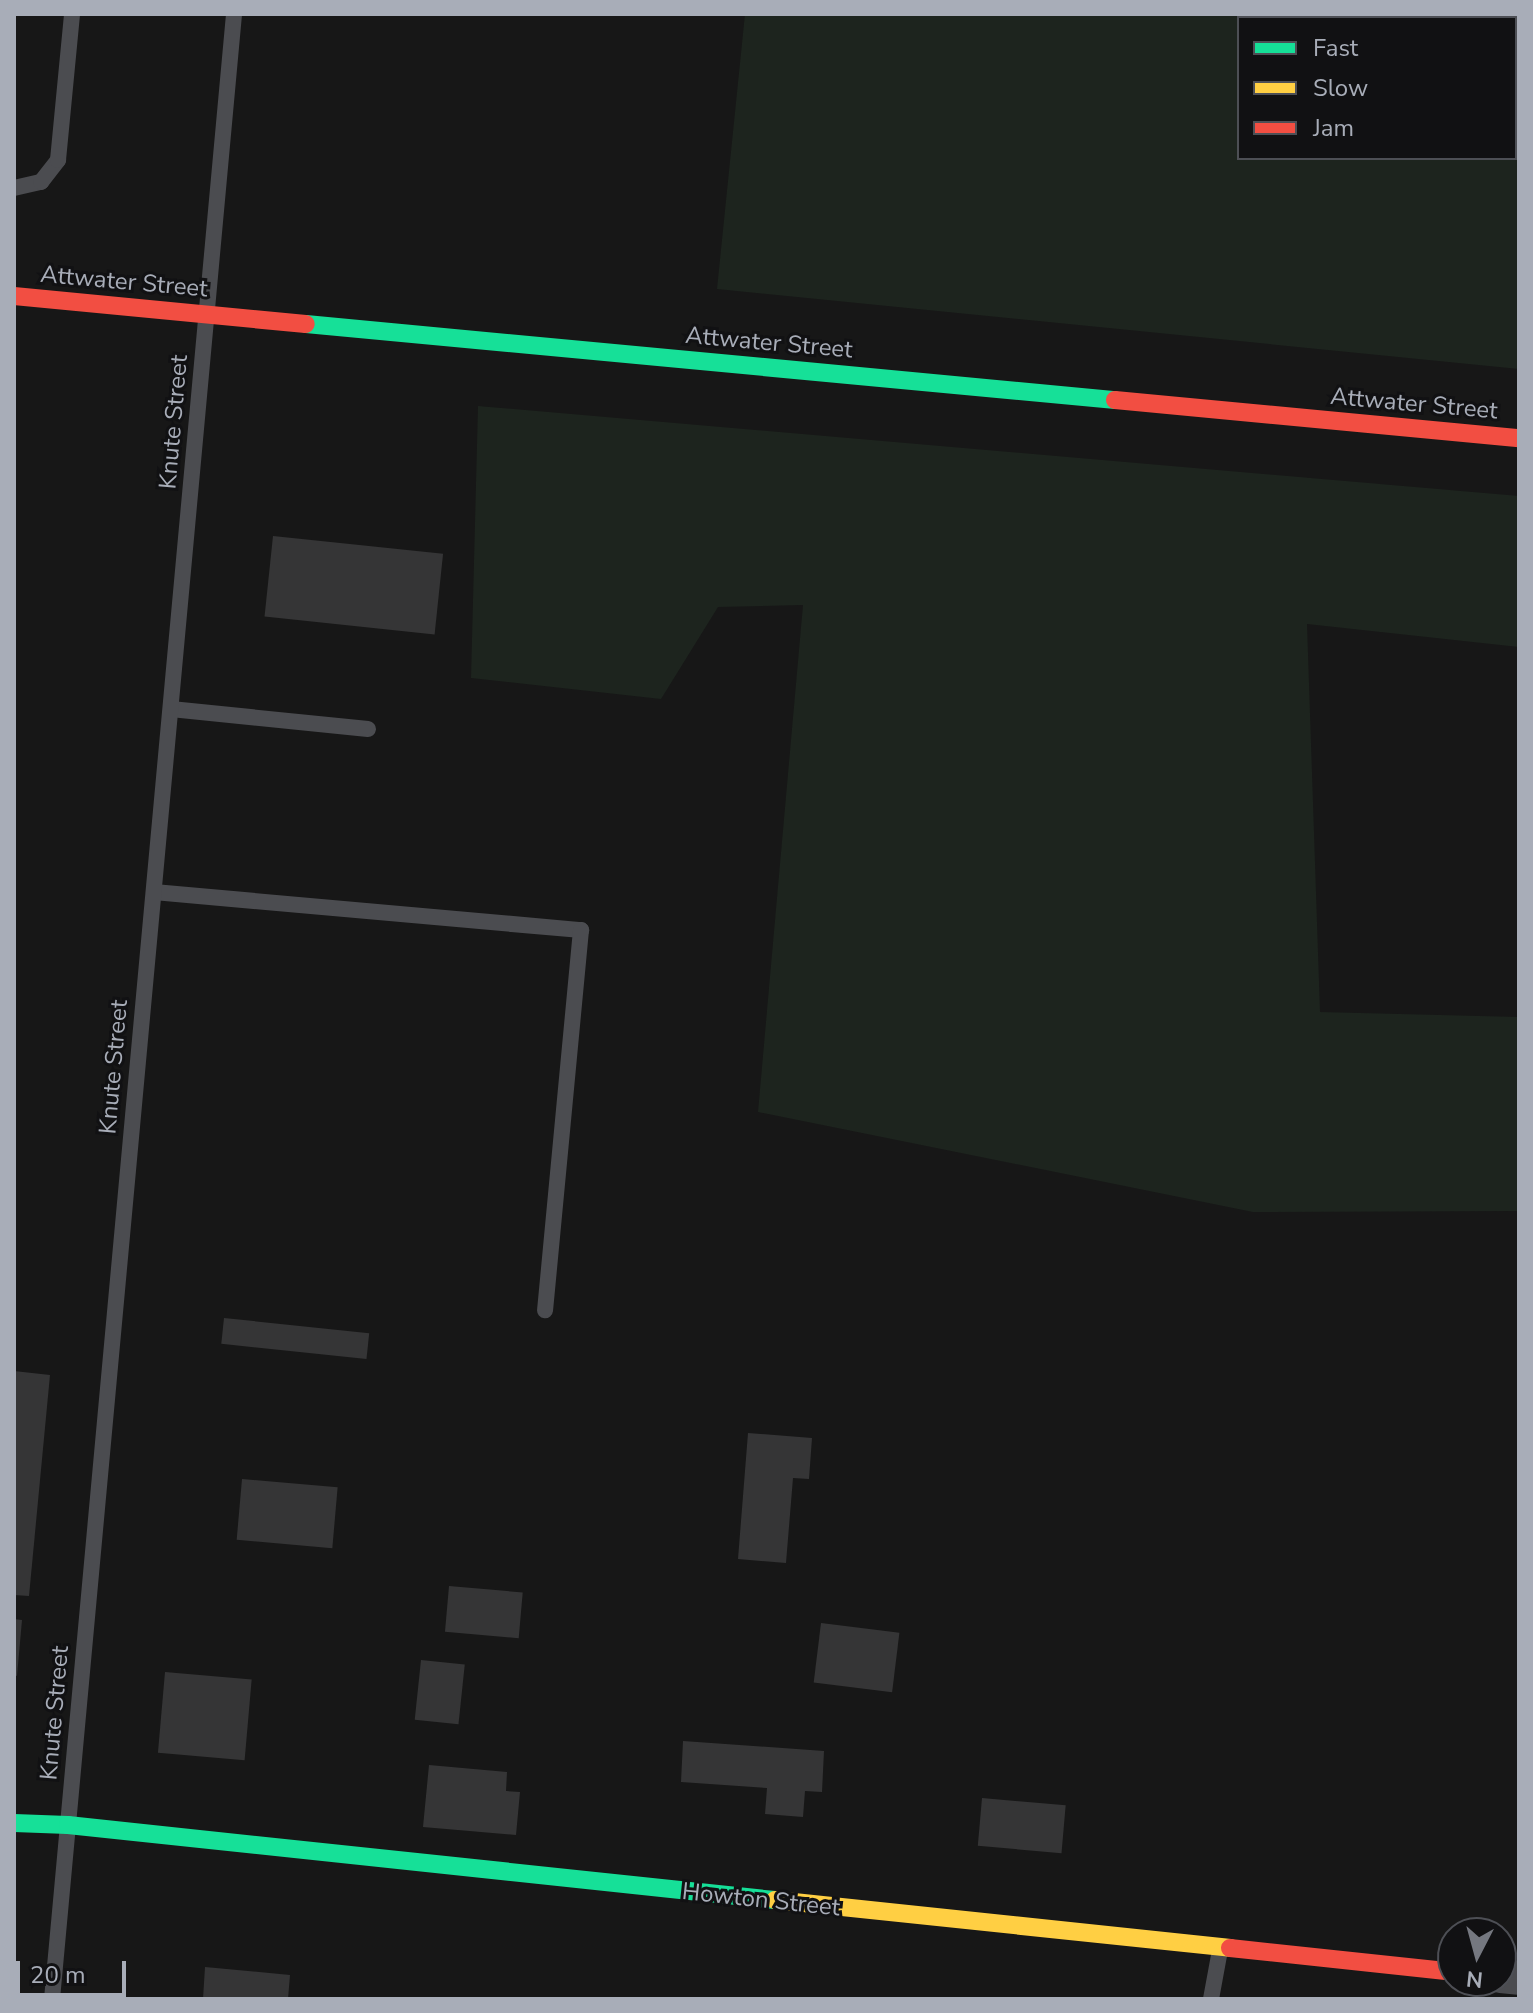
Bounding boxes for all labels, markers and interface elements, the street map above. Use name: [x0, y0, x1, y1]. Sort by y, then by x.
legend: [1237, 16, 1517, 160]
text: Fast: [1313, 32, 1358, 64]
text: Slow: [1313, 72, 1368, 104]
text: Jam: [1313, 112, 1354, 144]
street label: Attwater Street: [39, 260, 209, 304]
street label: Attwater Street: [684, 321, 854, 365]
street label: Knute Street: [154, 354, 194, 490]
street label: Attwater Street: [1329, 382, 1499, 426]
street label: Knute Street: [94, 999, 134, 1135]
street label: Knute Street: [35, 1645, 75, 1781]
street label: Howton Street: [681, 1877, 841, 1923]
north arrow: [1437, 1917, 1517, 1997]
scale bar: [20, 1945, 130, 1995]
text: 20 m: [30, 1959, 86, 1991]
text: N: [1465, 1963, 1484, 1995]

